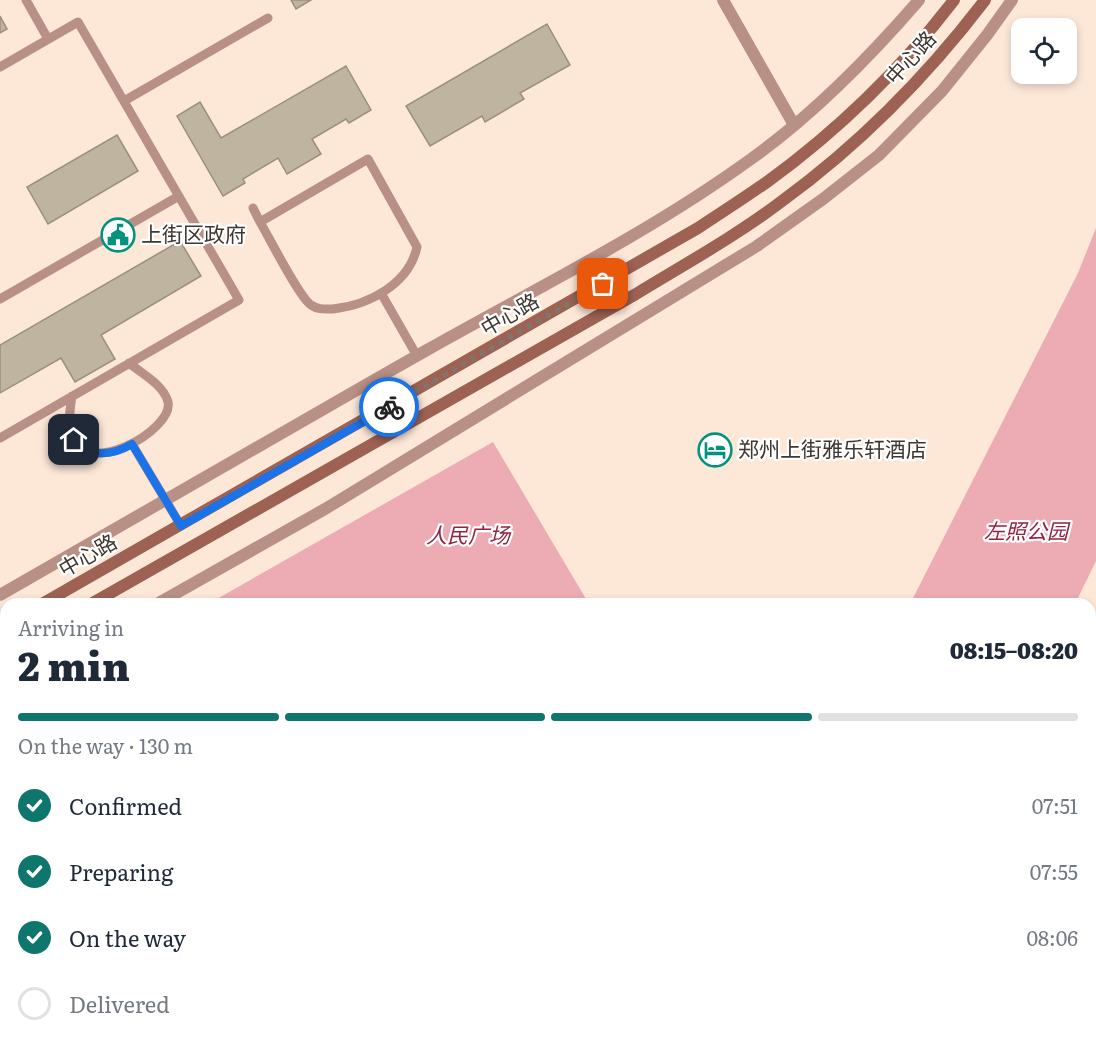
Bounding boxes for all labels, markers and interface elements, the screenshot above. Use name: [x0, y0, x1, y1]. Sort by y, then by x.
map controls: [1011, 18, 1077, 84]
button: locate: [1011, 18, 1077, 84]
street label: 中心路: [877, 23, 942, 90]
public building icon: 上街区政府: [100, 217, 136, 253]
place label: 上街区政府: [141, 217, 246, 248]
pin: [577, 258, 628, 309]
icon: bag: [586, 267, 619, 300]
street label: 中心路: [474, 284, 544, 342]
courier: [359, 377, 419, 437]
icon: bike: [373, 391, 406, 424]
pin: [48, 414, 99, 465]
icon: home: [57, 423, 90, 456]
hotel icon: 郑州上街雅乐轩酒店: [697, 432, 733, 468]
place label: 郑州上街雅乐轩酒店: [738, 432, 927, 463]
park label: 左照公园: [984, 514, 1071, 545]
park label: 人民广场: [426, 518, 512, 549]
street label: 中心路: [52, 525, 122, 583]
text: Arriving in: [18, 612, 124, 642]
text: 08:15–08:20: [950, 633, 1078, 666]
text: 2 min: [18, 635, 130, 693]
text: On the way · 130 m: [18, 730, 193, 760]
icon: check: [18, 789, 51, 822]
text: Confirmed: [69, 789, 182, 822]
text: 07:51: [1032, 790, 1078, 820]
icon: check: [18, 855, 51, 888]
text: Preparing: [69, 855, 173, 888]
text: 07:55: [1030, 856, 1078, 886]
icon: check: [18, 921, 51, 954]
text: On the way: [69, 921, 186, 954]
text: 08:06: [1026, 922, 1078, 952]
text: Delivered: [69, 987, 170, 1020]

